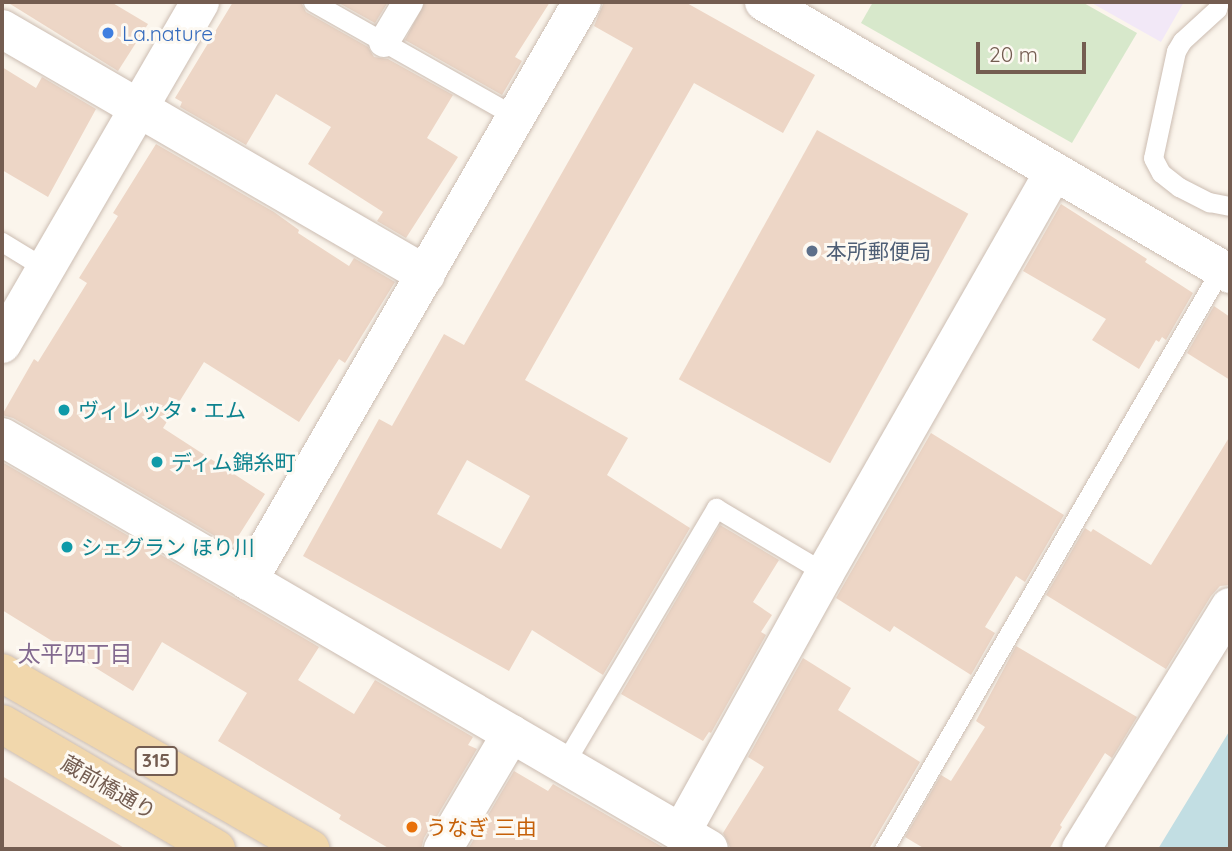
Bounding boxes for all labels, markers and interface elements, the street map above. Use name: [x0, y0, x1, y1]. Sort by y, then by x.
place label: La.nature: [122, 20, 213, 46]
marker: La.nature: [100, 25, 116, 41]
scale bar: [980, 28, 1090, 72]
text: 20 m: [989, 41, 1038, 67]
place label: 本所郵便局: [826, 238, 931, 264]
marker: 本所郵便局: [804, 243, 820, 259]
place label: ヴィレッタ・エム: [78, 397, 246, 423]
marker: ヴィレッタ・エム: [56, 402, 72, 418]
place label: ディム錦糸町: [171, 449, 297, 475]
marker: ディム錦糸町: [149, 454, 165, 470]
place label: シェグラン ほり川: [81, 534, 255, 560]
marker: シェグラン ほり川: [59, 539, 75, 555]
district label: 太平四丁目: [18, 640, 132, 668]
road number: 315: [133, 746, 179, 776]
street label: 蔵前橋通り: [57, 750, 161, 824]
place label: うなぎ 三由: [426, 814, 537, 840]
marker: うなぎ 三由: [404, 819, 420, 835]

